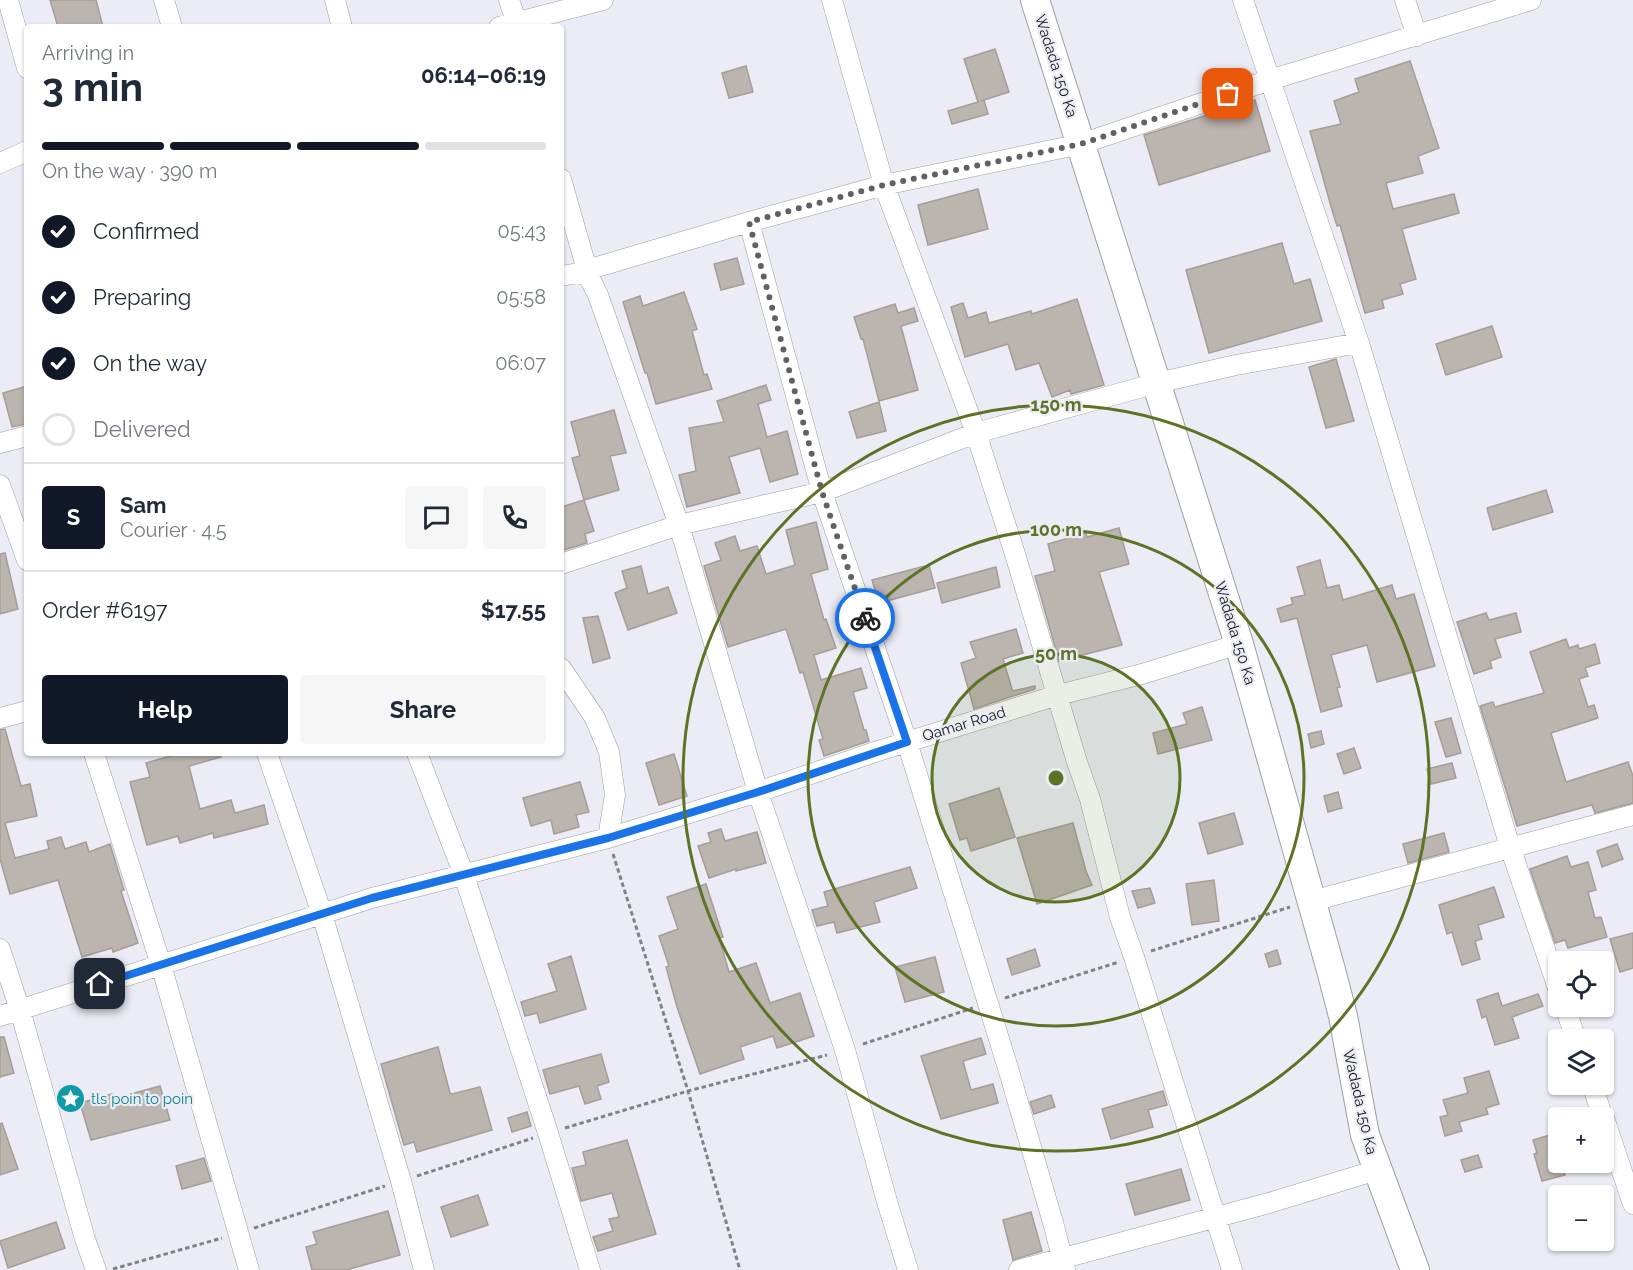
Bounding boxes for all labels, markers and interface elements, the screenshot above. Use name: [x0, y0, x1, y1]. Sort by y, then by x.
street label: Wadada 150 Ka: [1031, 12, 1081, 120]
text: Arriving in: [42, 41, 134, 65]
text: 06:14–06:19: [421, 62, 546, 88]
text: 3 min: [42, 64, 143, 110]
pin: [1202, 68, 1253, 119]
icon: bag: [1211, 77, 1244, 110]
text: On the way · 390 m: [42, 159, 217, 183]
icon: check: [42, 215, 75, 248]
text: Confirmed: [93, 218, 200, 244]
text: 05:43: [498, 219, 546, 243]
icon: check: [42, 281, 75, 314]
text: Preparing: [93, 284, 191, 310]
text: 05:58: [496, 285, 546, 309]
icon: check: [42, 347, 75, 380]
text: On the way: [93, 350, 207, 376]
text: 06:07: [495, 351, 546, 375]
text: 150 m: [1031, 394, 1082, 415]
text: Delivered: [93, 416, 191, 442]
button: chat: [405, 486, 468, 549]
button: phone: [483, 486, 546, 549]
text: Sam: [120, 492, 167, 518]
text: S: [67, 504, 80, 530]
text: Courier · 4.5: [120, 518, 227, 542]
text: 100 m: [1030, 519, 1082, 540]
street label: Wadada 150 Ka: [1211, 579, 1259, 687]
courier: [835, 588, 895, 648]
text: Order #6197: [42, 597, 167, 623]
text: $17.55: [481, 597, 546, 623]
icon: bike: [849, 602, 882, 635]
text: 50 m: [1035, 643, 1077, 664]
button: Help: [42, 675, 288, 744]
button: Share: [300, 675, 546, 744]
street label: Qamar Road: [920, 703, 1008, 745]
centre of rings: [1046, 768, 1066, 788]
map controls: [1548, 951, 1614, 1251]
button: locate: [1548, 951, 1614, 1017]
pin: [74, 958, 125, 1009]
icon: home: [83, 967, 116, 1000]
button: layers: [1548, 1029, 1614, 1095]
street label: Wadada 150 Ka: [1339, 1048, 1381, 1156]
place icon: tls poin to poin: [54, 1083, 86, 1115]
place label: tls poin to poin: [91, 1090, 193, 1108]
button: +: [1548, 1107, 1614, 1173]
button: −: [1548, 1185, 1614, 1251]

